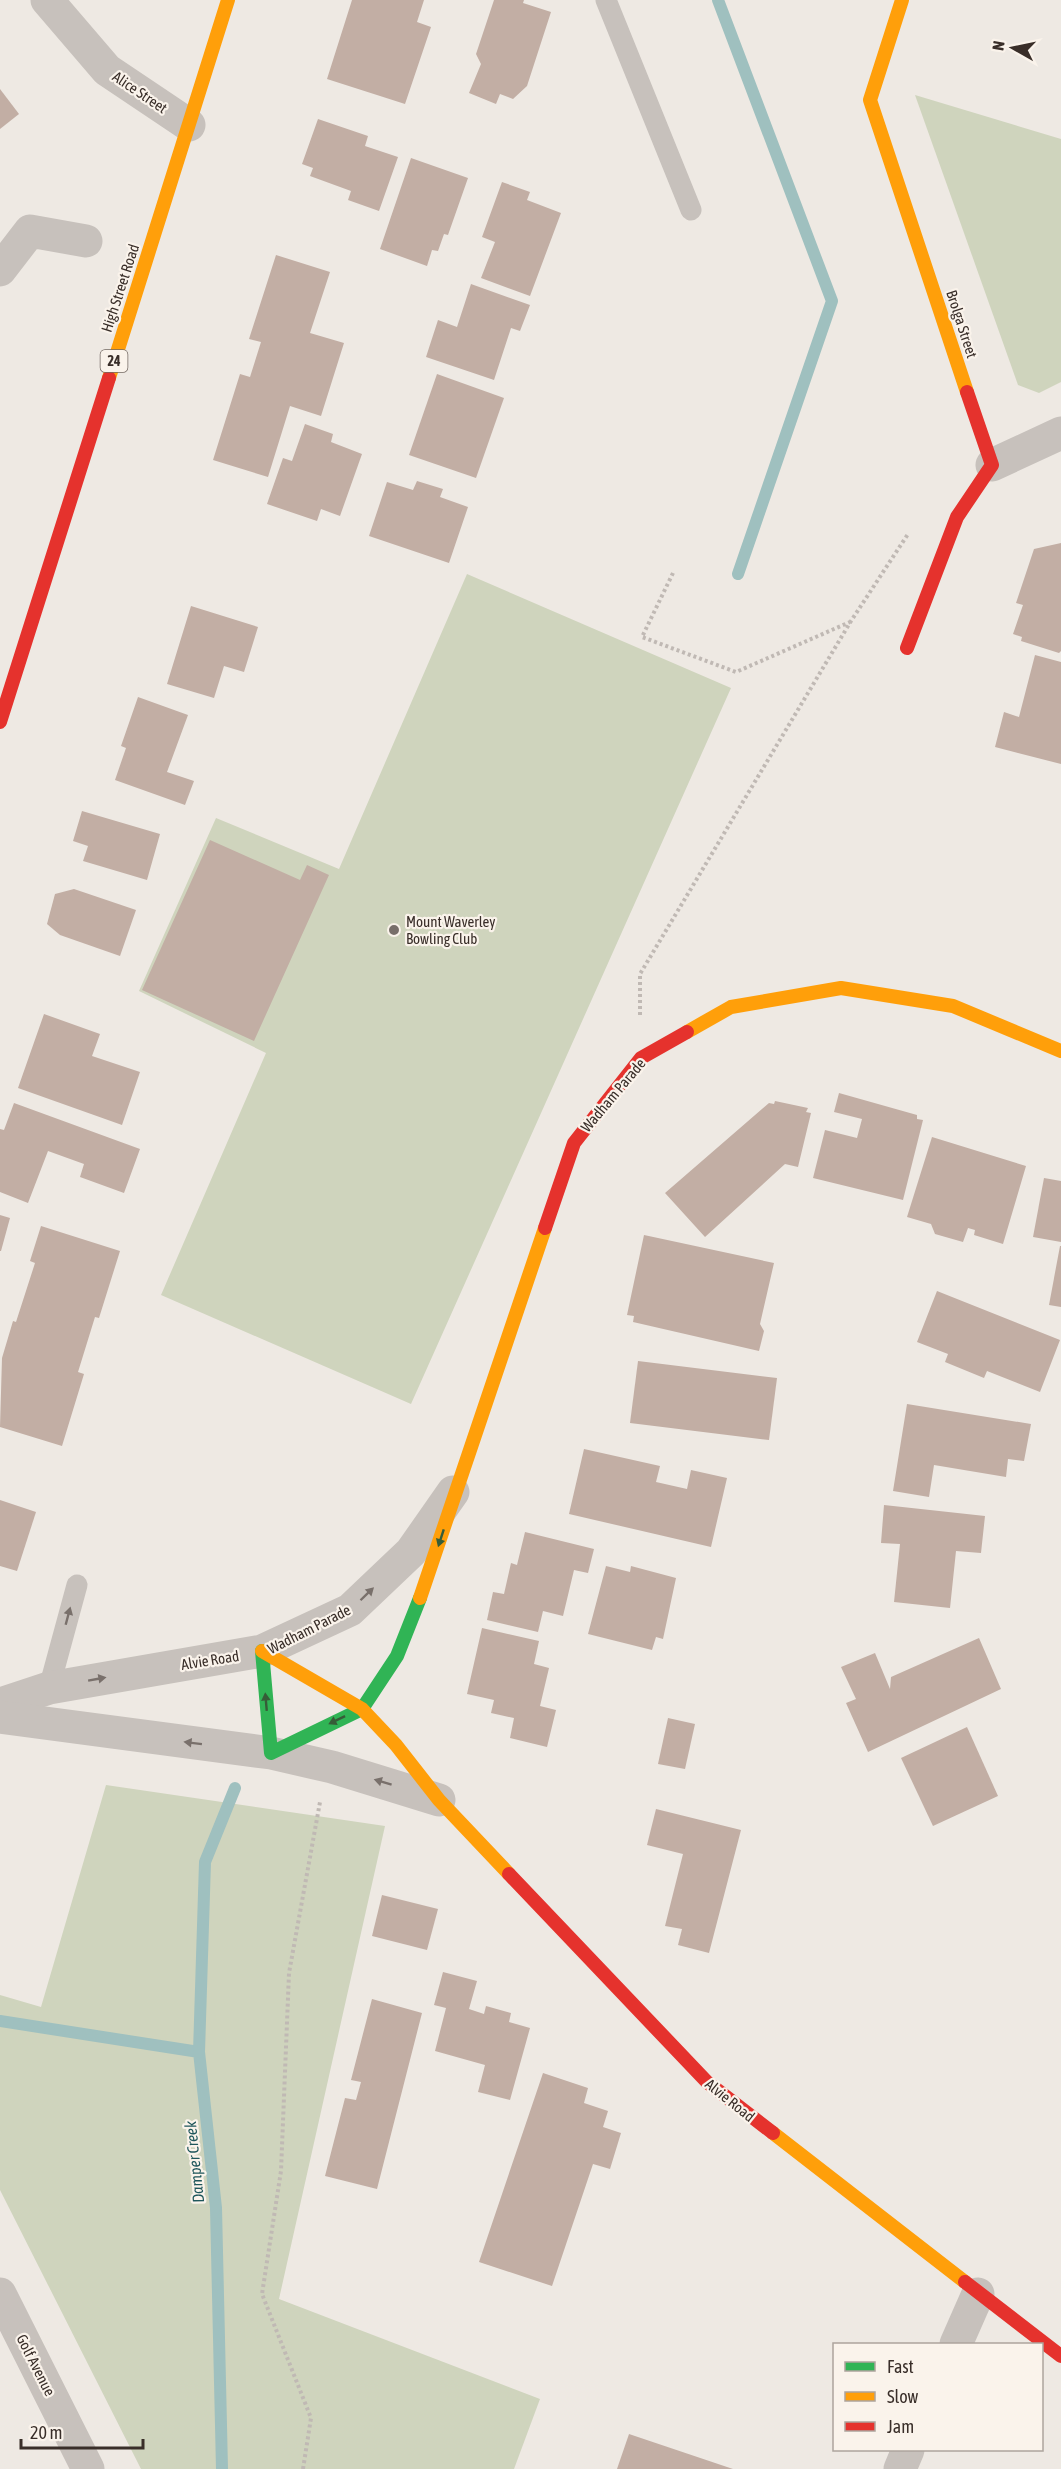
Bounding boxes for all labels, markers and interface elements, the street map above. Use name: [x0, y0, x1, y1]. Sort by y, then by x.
north arrow: [983, 18, 1043, 78]
text: N: [989, 40, 1008, 52]
street label: Alice Street: [110, 68, 170, 116]
street label: High Street Road: [98, 242, 142, 334]
street label: Brolga Street: [943, 288, 981, 360]
road number: 24: [100, 350, 128, 372]
place label: Mount Waverley Bowling Club: [406, 913, 495, 947]
marker: Mount Waverley Bowling Club: [387, 923, 401, 937]
street label: Wadham Parade: [577, 1055, 649, 1135]
one-way arrow: [436, 1529, 445, 1547]
one-way arrow: [360, 1587, 374, 1601]
street label: Wadham Parade: [265, 1601, 353, 1657]
one-way arrow: [64, 1607, 74, 1625]
street label: Alvie Road: [180, 1647, 240, 1673]
one-way arrow: [88, 1674, 107, 1683]
one-way arrow: [261, 1692, 271, 1711]
one-way arrow: [329, 1716, 346, 1725]
one-way arrow: [183, 1738, 202, 1748]
one-way arrow: [374, 1777, 392, 1786]
street label: Alvie Road: [702, 2075, 758, 2125]
water label: Damper Creek: [181, 2119, 208, 2204]
street label: Golf Avenue: [13, 2331, 59, 2399]
legend: [833, 2343, 1043, 2451]
text: Fast: [887, 2356, 914, 2377]
text: Slow: [887, 2386, 918, 2407]
scale bar: [21, 2412, 142, 2450]
text: Jam: [887, 2416, 914, 2437]
text: 20 m: [30, 2422, 62, 2443]

